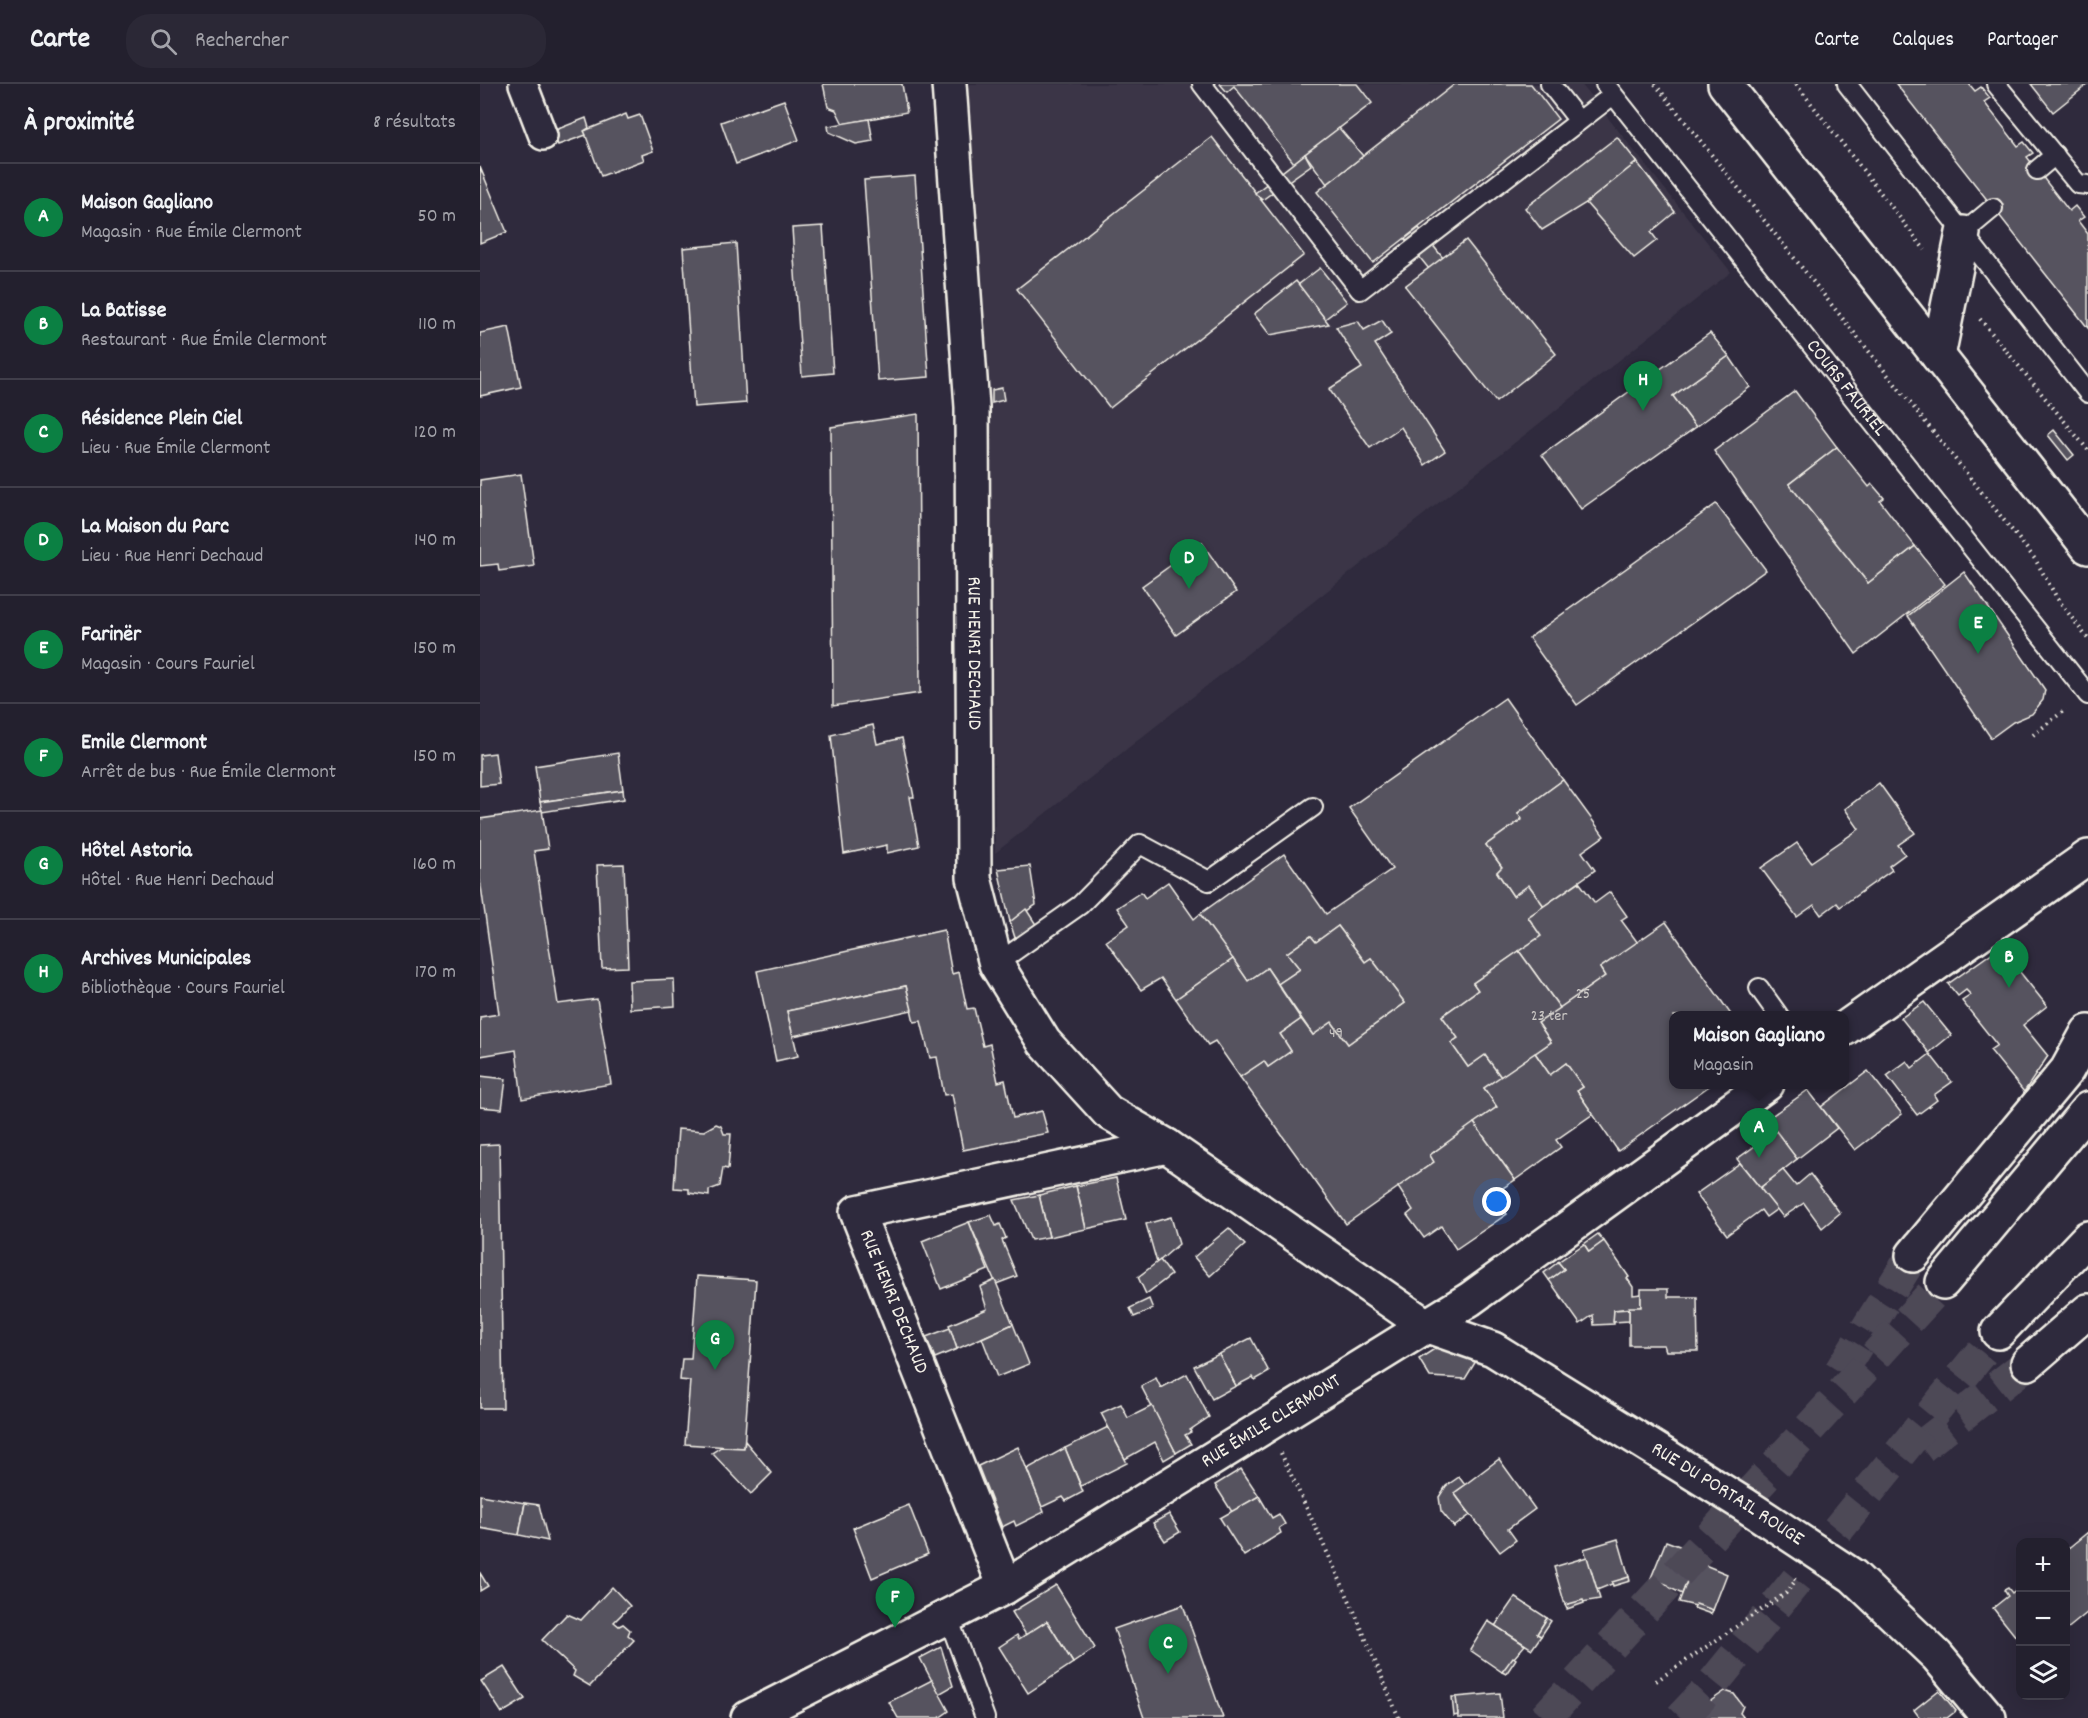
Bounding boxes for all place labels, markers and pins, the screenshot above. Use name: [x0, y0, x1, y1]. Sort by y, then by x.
pin: H: [1624, 362, 1662, 411]
pin: D: [1170, 540, 1208, 589]
pin: E: [1958, 604, 1998, 654]
pin: B: [1990, 938, 2029, 988]
pin: A: [1740, 1108, 1778, 1158]
pin: G: [696, 1320, 734, 1370]
pin: F: [876, 1578, 914, 1628]
pin: C: [1148, 1624, 1188, 1674]

